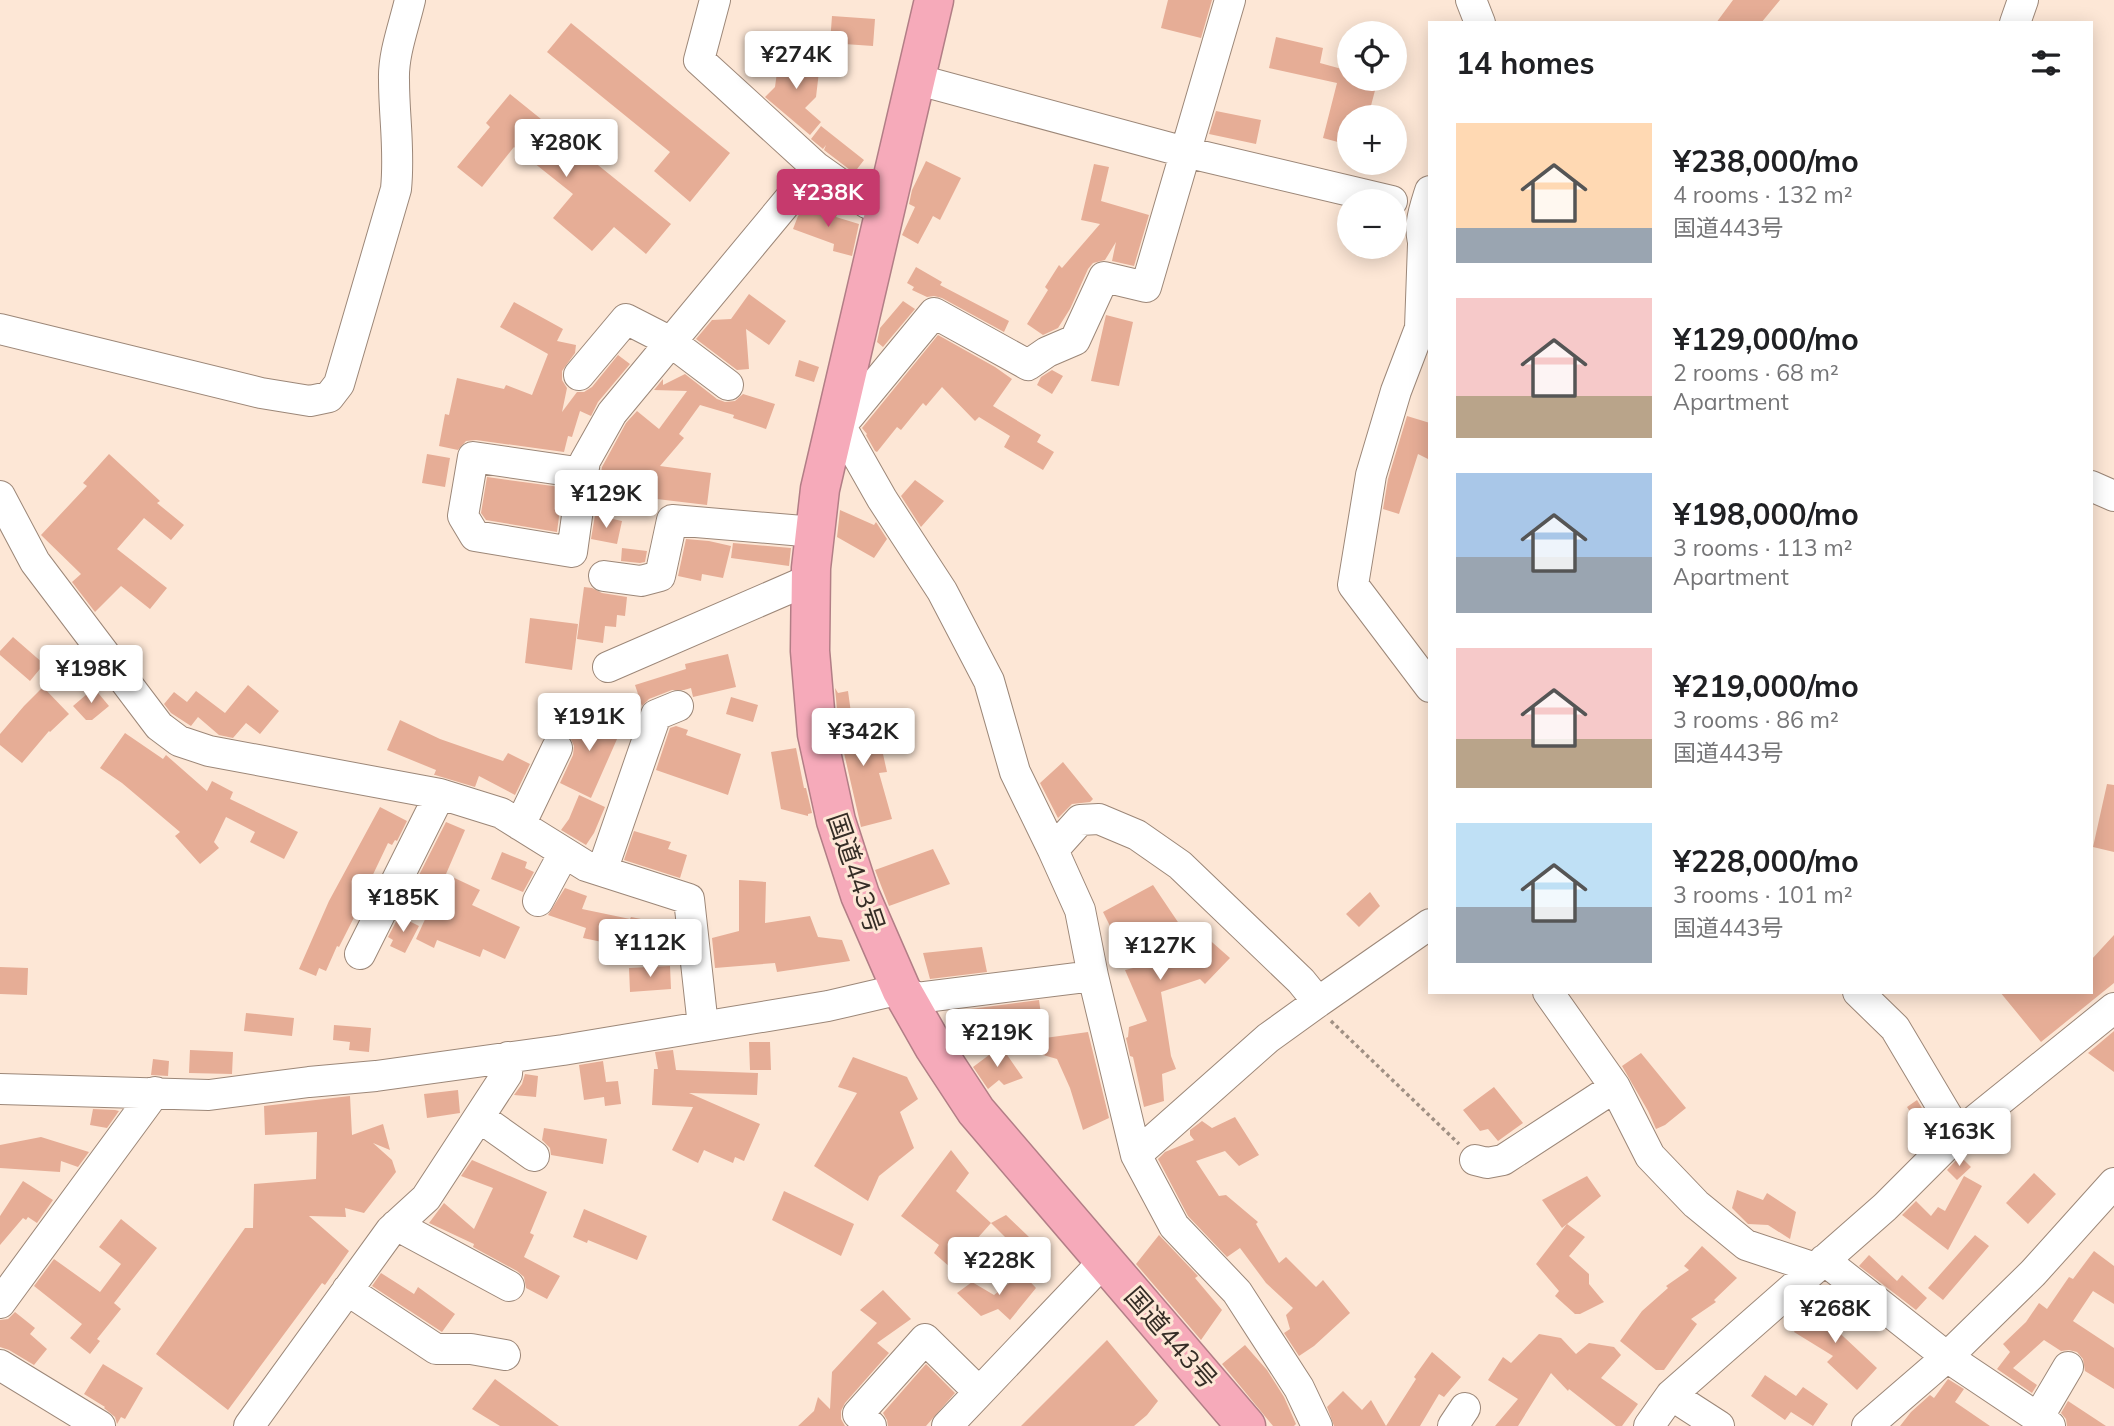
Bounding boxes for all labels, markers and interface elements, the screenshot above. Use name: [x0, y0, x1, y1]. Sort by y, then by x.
map controls: [1337, 21, 1407, 259]
button: locate: [1337, 21, 1407, 91]
pin: ¥274K: [747, 32, 845, 91]
text: ¥274K: [761, 39, 831, 68]
text: 14 homes: [1456, 44, 1595, 82]
icon: filters: [2027, 44, 2065, 82]
button: +: [1337, 105, 1407, 175]
pin: ¥280K: [517, 120, 615, 179]
text: ¥280K: [531, 127, 601, 156]
text: ¥238,000/mo: [1673, 142, 1859, 180]
icon: home: [1512, 151, 1596, 235]
pin: ¥238K: [779, 170, 877, 229]
text: ¥238K: [793, 177, 863, 206]
text: 4 rooms · 132 m²: [1673, 180, 1853, 209]
button: −: [1337, 189, 1407, 259]
text: 国道443号: [1673, 213, 1783, 242]
text: ¥129,000/mo: [1673, 320, 1859, 358]
icon: home: [1512, 326, 1596, 410]
text: 2 rooms · 68 m²: [1673, 358, 1839, 387]
text: Apartment: [1673, 387, 1789, 416]
pin: ¥129K: [557, 470, 655, 530]
text: ¥129K: [571, 478, 641, 507]
text: ¥198,000/mo: [1673, 495, 1859, 533]
icon: home: [1512, 501, 1596, 585]
text: 3 rooms · 113 m²: [1673, 533, 1853, 562]
text: Apartment: [1673, 562, 1789, 591]
pin: ¥198K: [42, 646, 140, 705]
text: ¥198K: [56, 653, 126, 682]
text: ¥219,000/mo: [1673, 667, 1859, 705]
icon: home: [1512, 676, 1596, 760]
pin: ¥191K: [540, 694, 638, 753]
text: ¥191K: [554, 701, 624, 730]
text: 3 rooms · 86 m²: [1673, 705, 1839, 734]
pin: ¥342K: [814, 708, 912, 768]
text: ¥342K: [828, 716, 898, 745]
text: 国道443号: [1673, 738, 1783, 767]
street label: 国道443号: [821, 808, 892, 937]
text: ¥228,000/mo: [1673, 842, 1859, 880]
icon: home: [1512, 851, 1596, 935]
pin: ¥185K: [354, 874, 452, 934]
text: 3 rooms · 101 m²: [1673, 880, 1853, 909]
text: ¥185K: [368, 882, 438, 911]
text: 国道443号: [1673, 913, 1783, 942]
pin: ¥112K: [601, 920, 699, 979]
pin: ¥127K: [1111, 922, 1209, 982]
text: ¥112K: [615, 927, 685, 956]
text: ¥127K: [1125, 930, 1195, 959]
pin: ¥219K: [948, 1010, 1046, 1069]
text: ¥219K: [962, 1017, 1032, 1046]
pin: ¥163K: [1910, 1108, 2008, 1168]
text: ¥163K: [1924, 1116, 1994, 1145]
pin: ¥228K: [950, 1238, 1048, 1297]
text: ¥228K: [964, 1245, 1034, 1274]
street label: 国道443号: [1118, 1280, 1225, 1396]
pin: ¥268K: [1786, 1286, 1884, 1345]
text: ¥268K: [1800, 1293, 1870, 1322]

